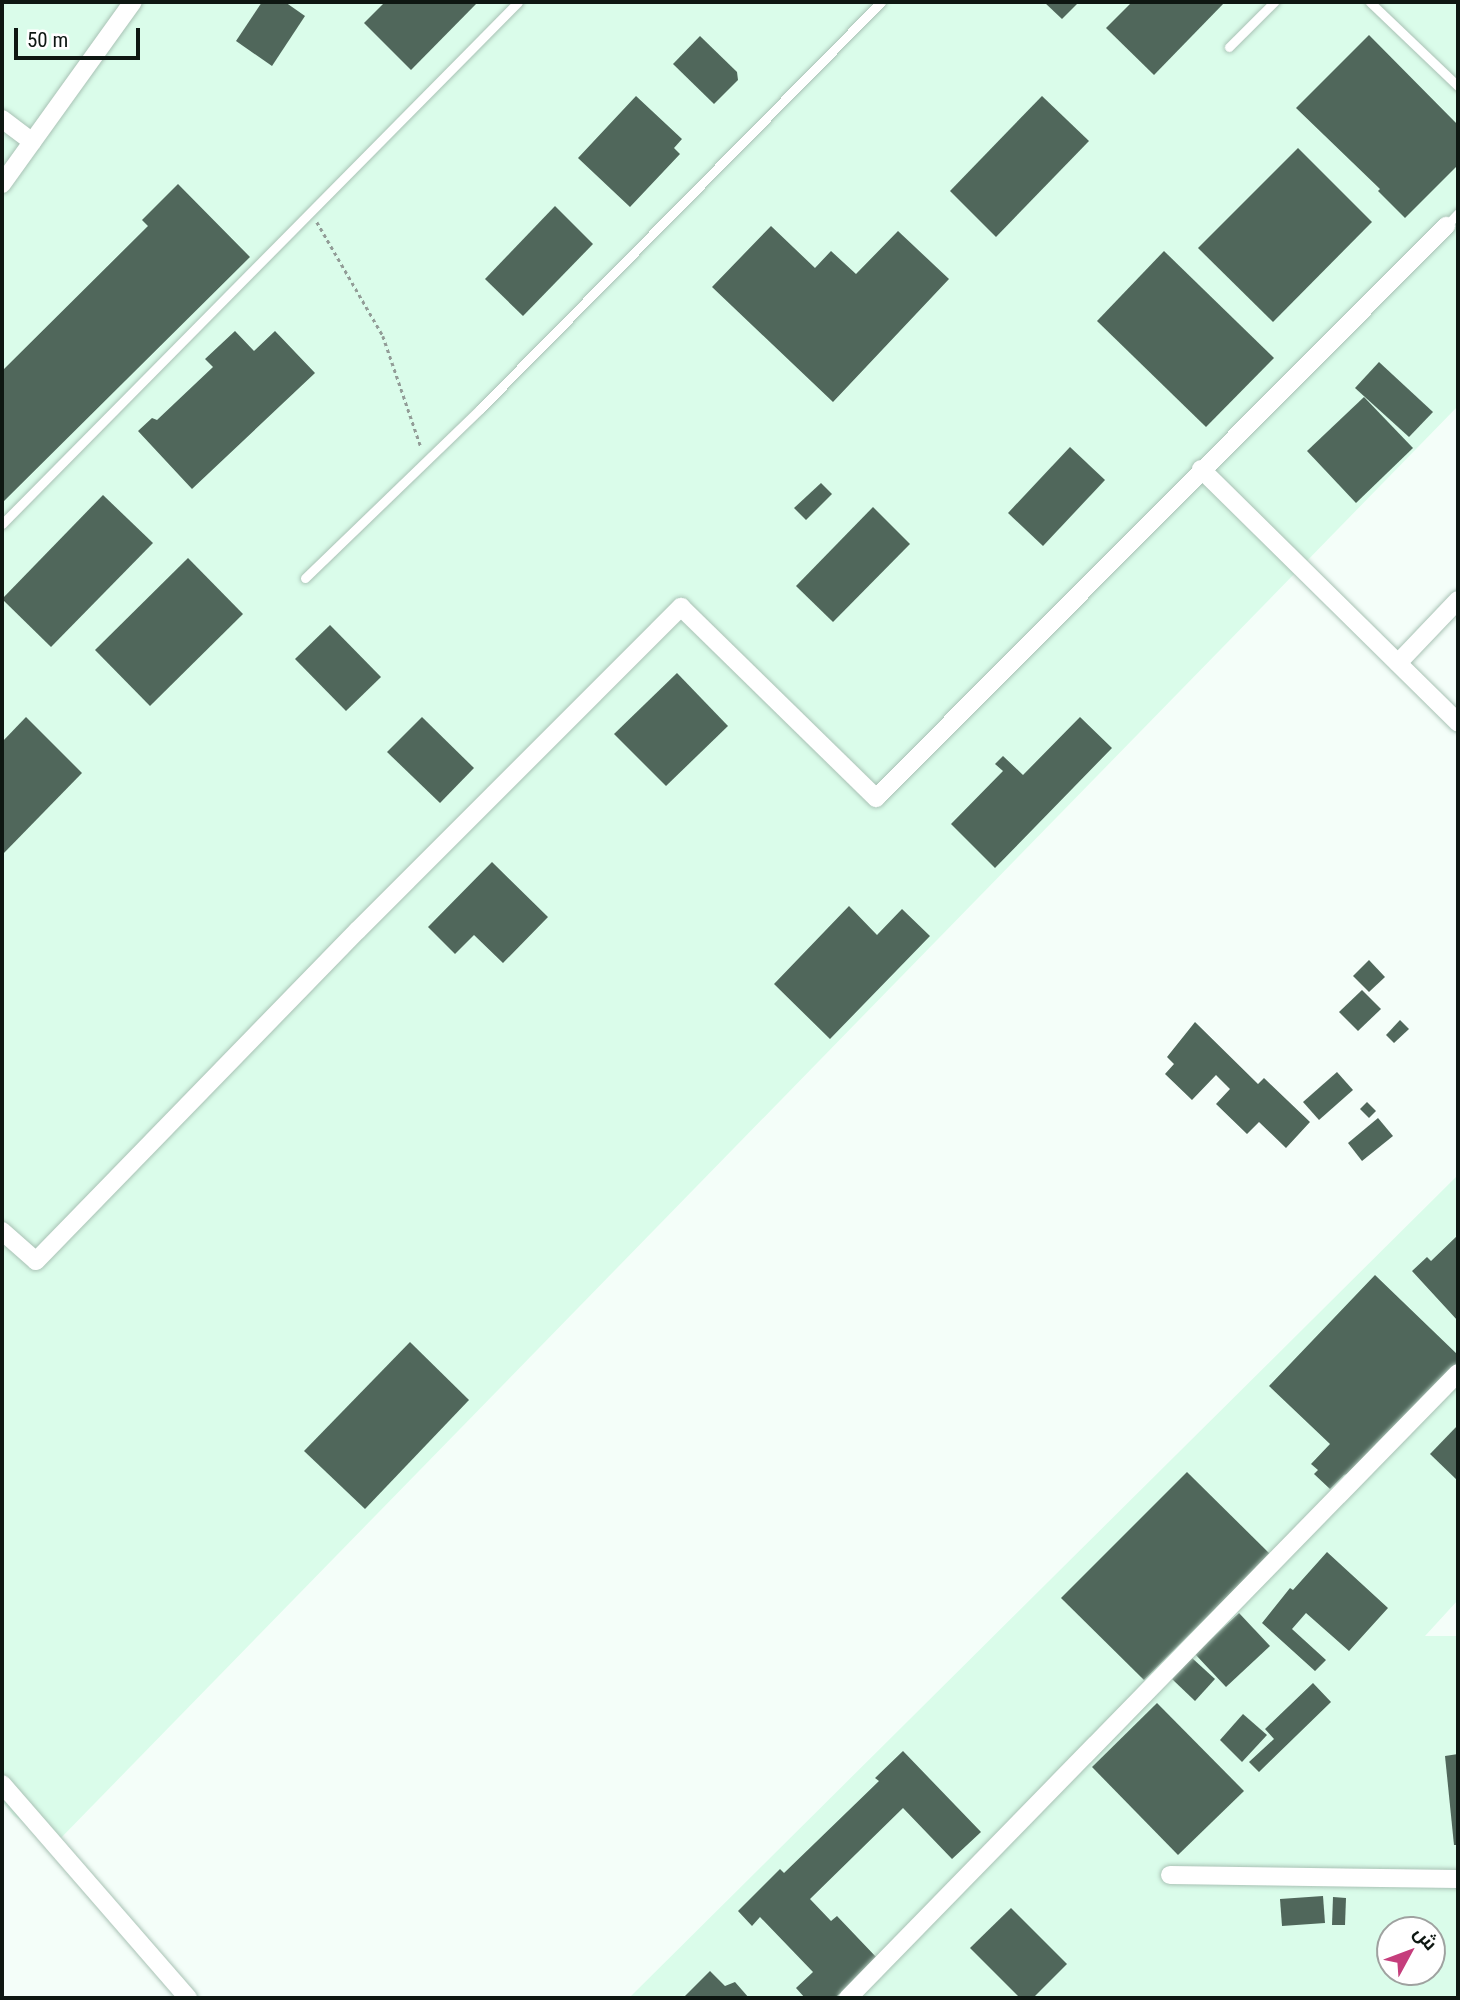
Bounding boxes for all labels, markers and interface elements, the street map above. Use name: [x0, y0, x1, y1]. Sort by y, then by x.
scale bar: [18, 14, 144, 58]
text: 50 m: [27, 28, 68, 52]
north arrow: [1376, 1916, 1446, 1986]
text: ش: [1409, 1921, 1442, 1955]

